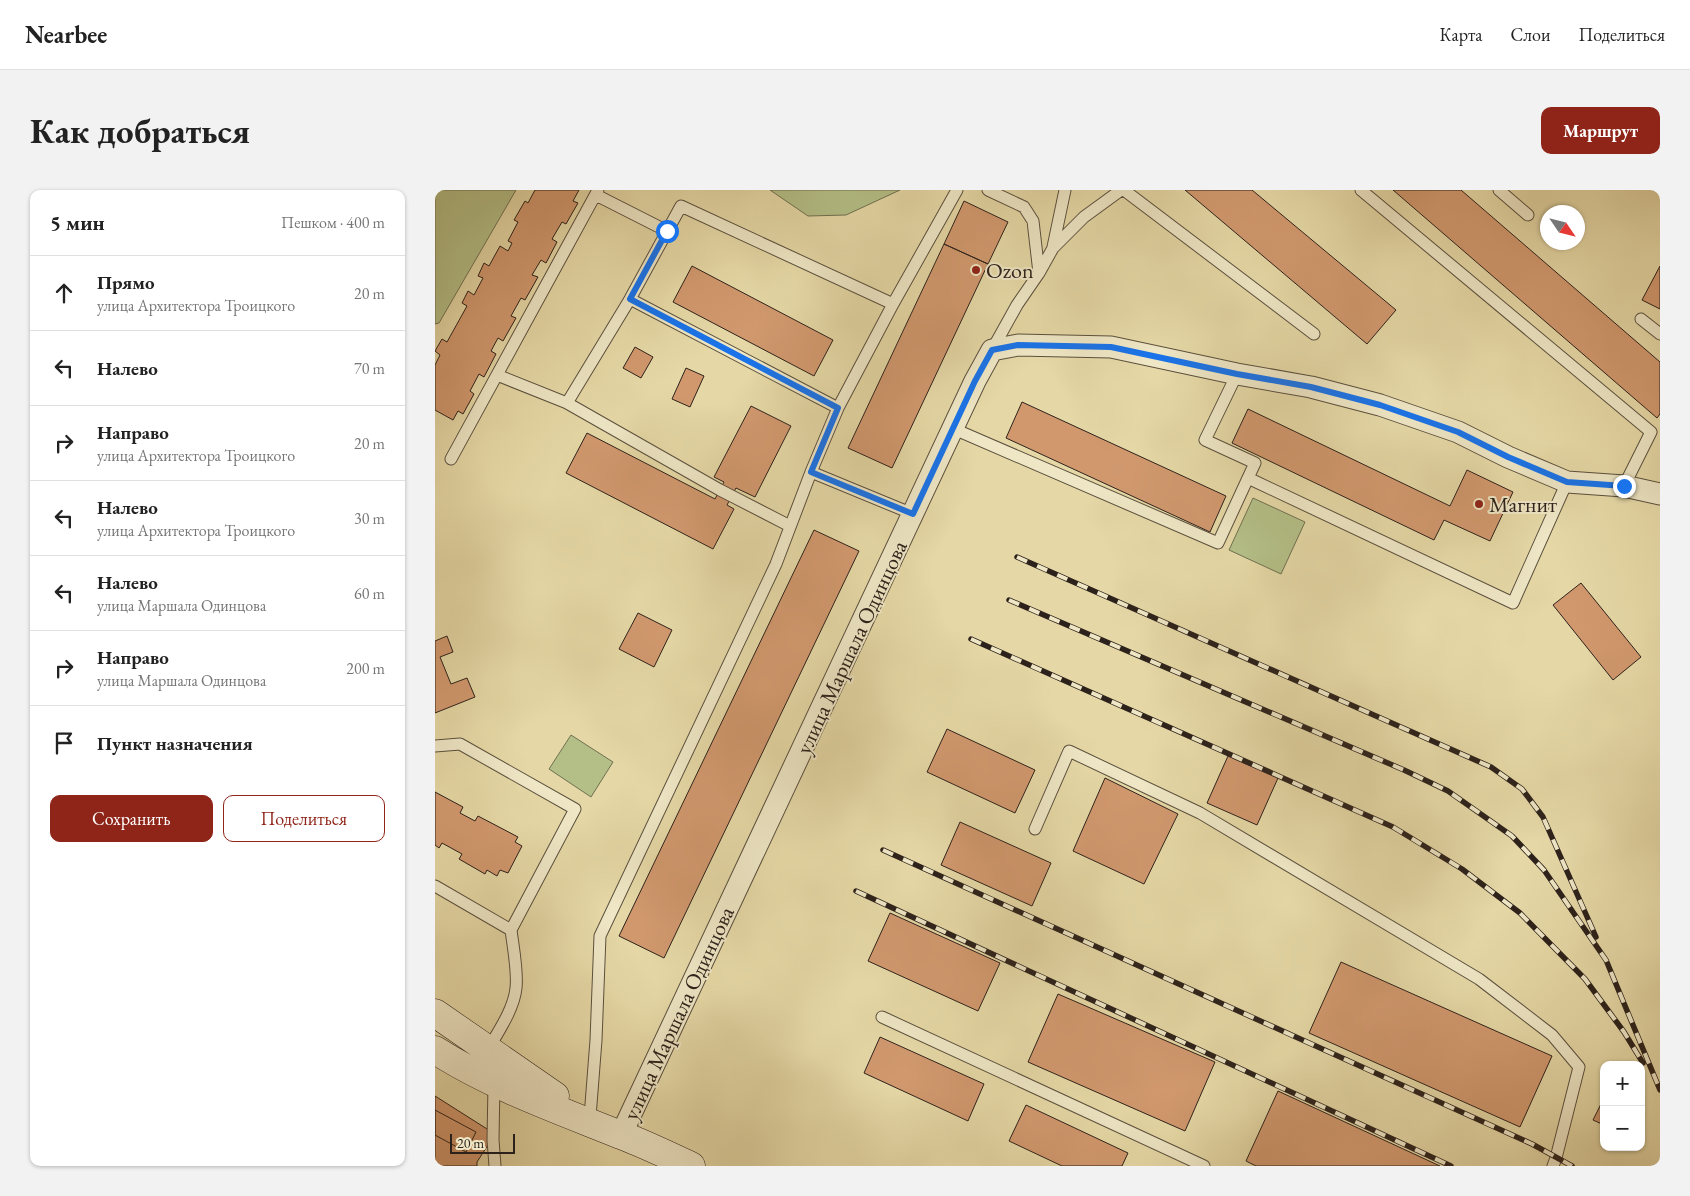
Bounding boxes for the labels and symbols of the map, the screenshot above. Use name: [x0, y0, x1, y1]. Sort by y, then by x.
north arrow: [1540, 205, 1585, 250]
route start: [656, 220, 679, 243]
place label: Ozon: [986, 256, 1034, 285]
marker: Ozon: [970, 264, 982, 276]
route end: [1613, 475, 1636, 498]
place label: Магнит: [1489, 490, 1557, 519]
marker: Магнит: [1473, 498, 1485, 510]
street label: улица Маршала Одинцова: [789, 535, 914, 759]
street label: улица Маршала Одинцова: [616, 901, 741, 1125]
scale bar: [450, 1131, 515, 1154]

